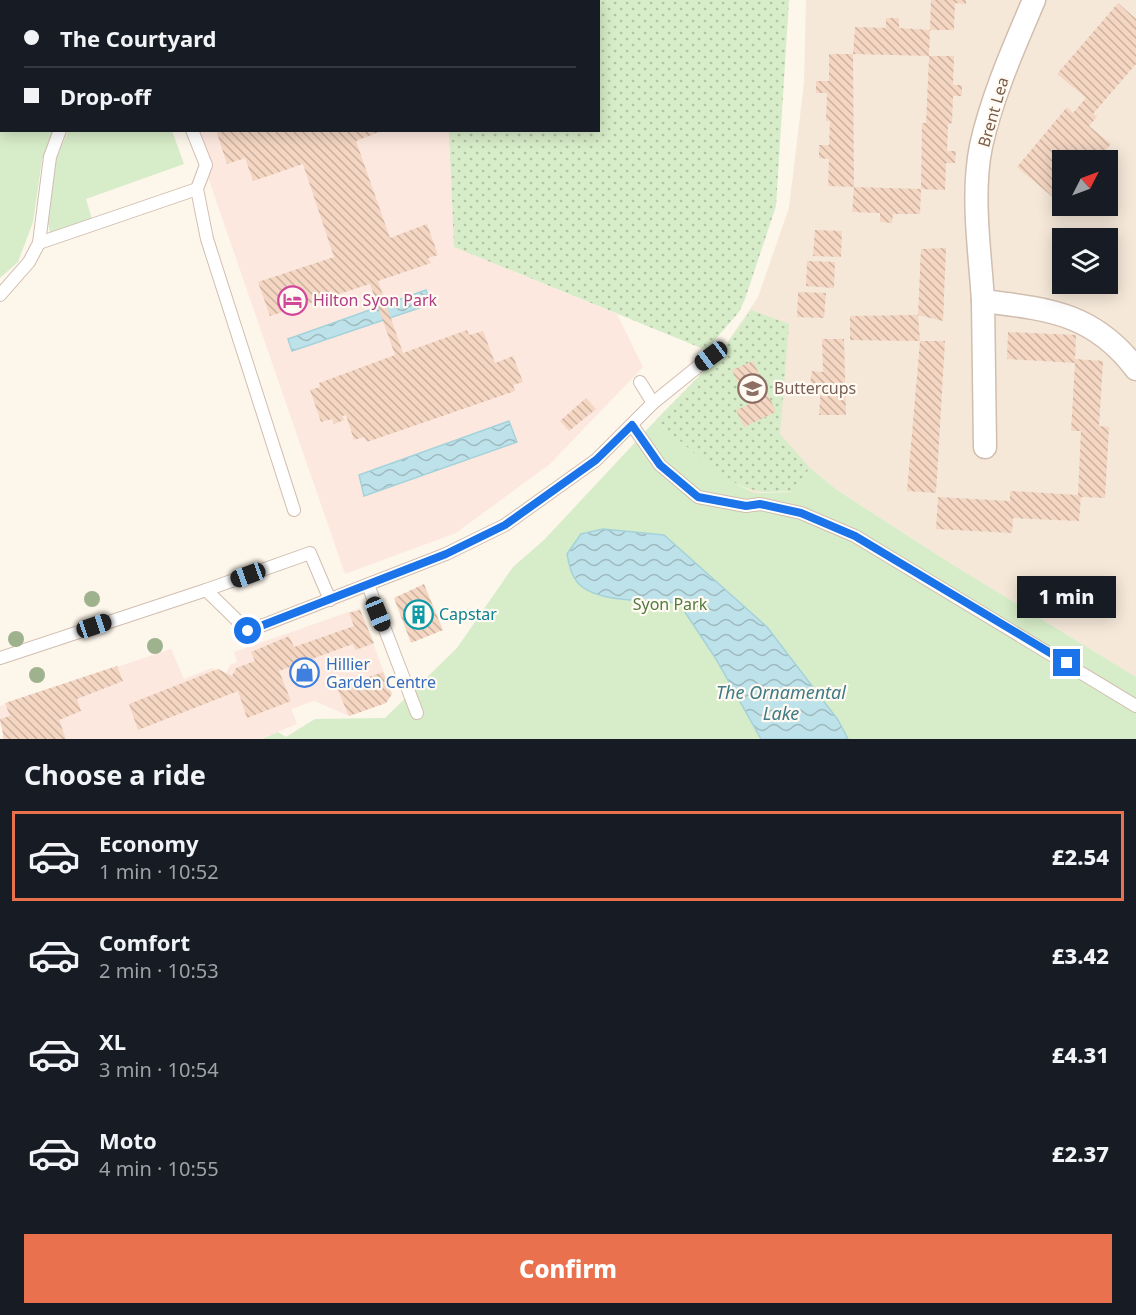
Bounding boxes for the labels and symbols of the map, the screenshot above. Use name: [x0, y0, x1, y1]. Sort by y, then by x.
street label: Brent Lea: [973, 74, 1013, 150]
north arrow: [1052, 150, 1118, 216]
hotel icon: Hilton Syon Park: [276, 284, 308, 316]
place label: Hilton Syon Park: [313, 289, 438, 311]
car: [691, 338, 731, 374]
school or university icon: Buttercups: [737, 372, 769, 404]
place label: Buttercups: [774, 377, 856, 399]
car: [228, 560, 268, 590]
callout: 1 min: [1018, 576, 1116, 618]
park label: Syon Park: [633, 593, 708, 615]
car: [363, 594, 393, 634]
building icon: Capstar: [402, 598, 434, 630]
place label: Capstar: [439, 603, 497, 625]
car: [74, 612, 114, 640]
route start: [234, 617, 261, 644]
route end: [1053, 649, 1080, 676]
place label: Hillier Garden Centre: [326, 653, 436, 693]
shop icon: Hillier Garden Centre: [289, 657, 321, 689]
water label: The Ornamental Lake: [716, 680, 846, 725]

